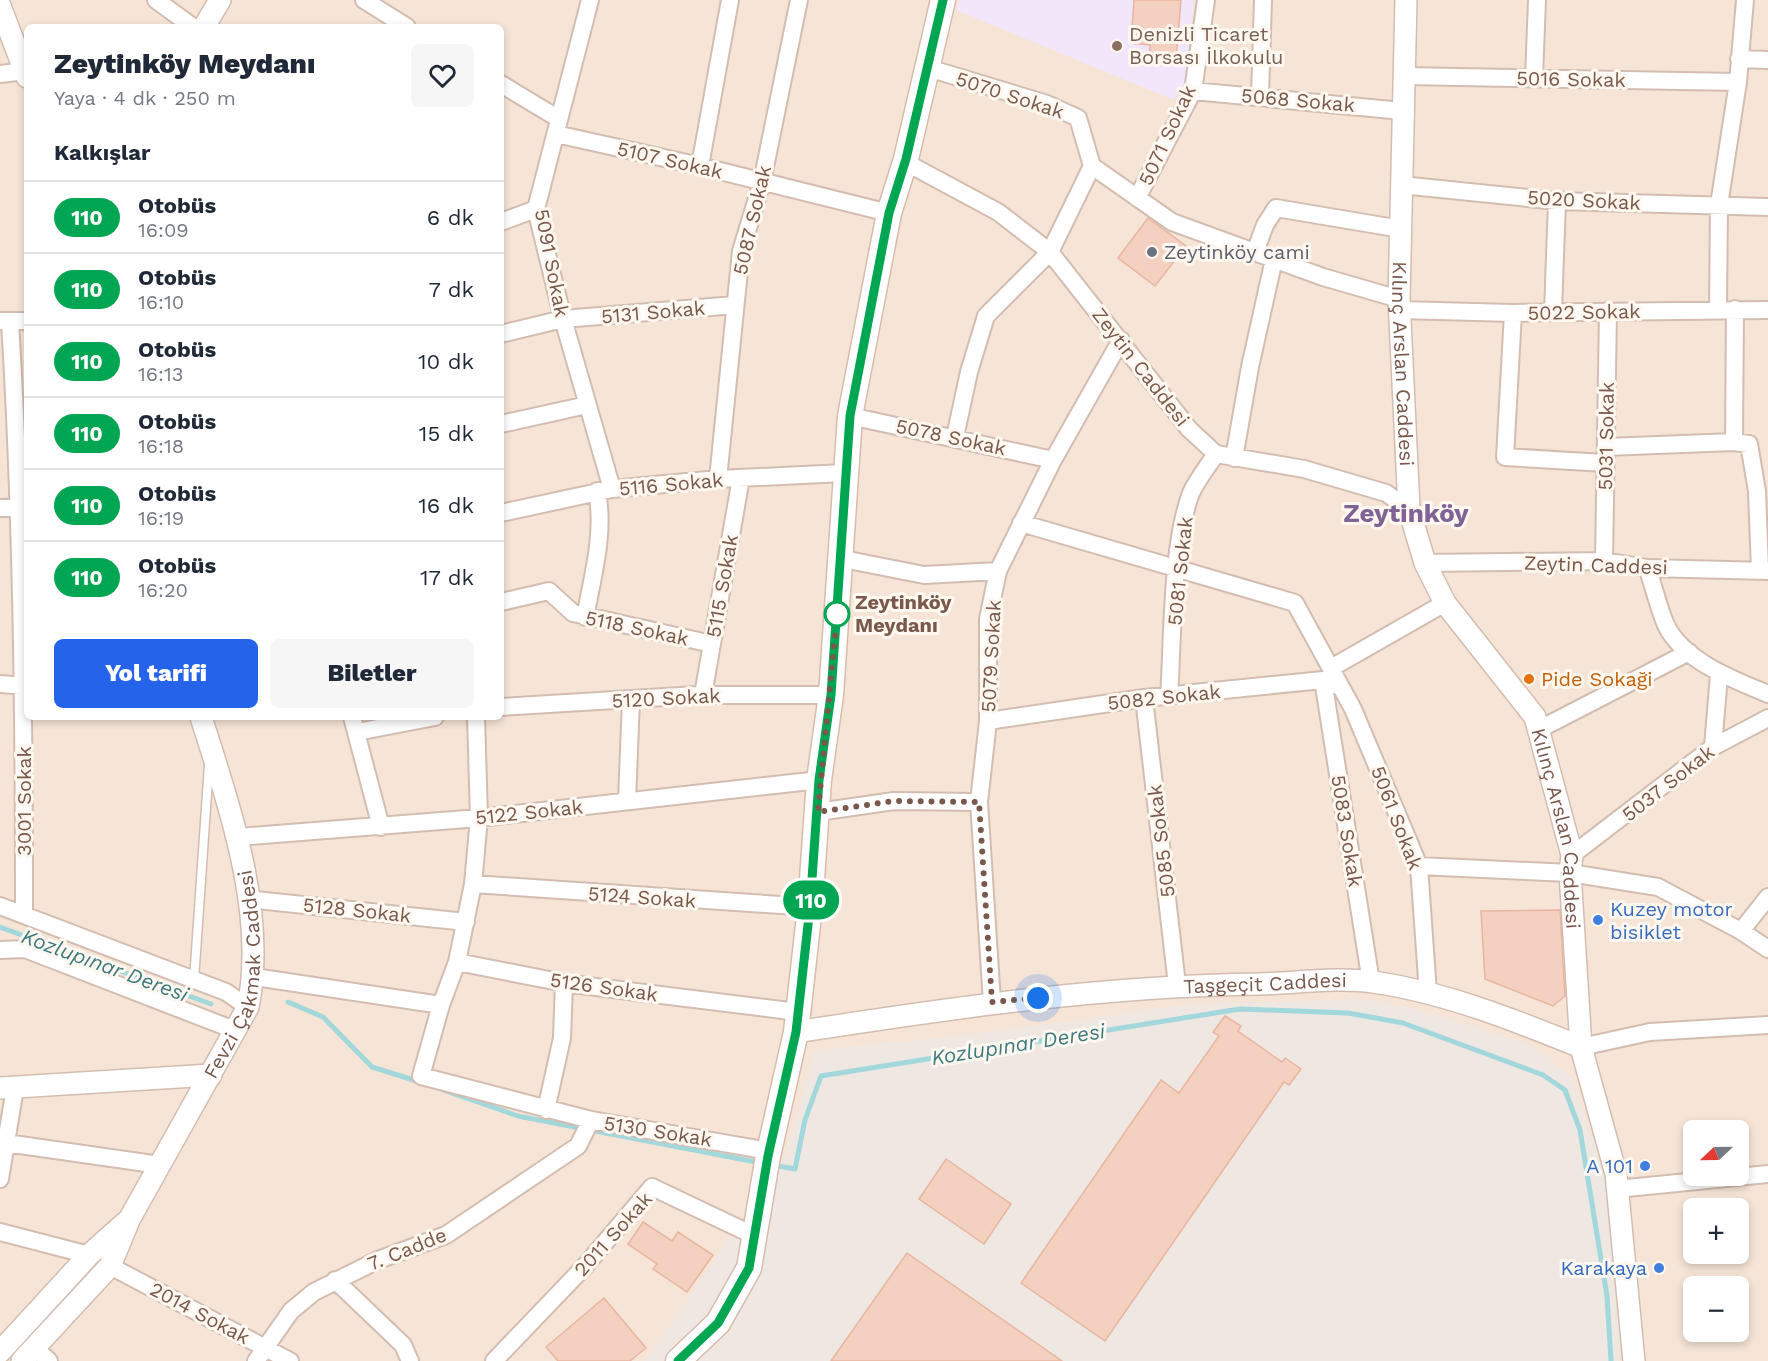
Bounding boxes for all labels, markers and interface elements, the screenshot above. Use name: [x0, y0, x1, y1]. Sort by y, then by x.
place label: Denizli Ticaret Borsası İlkokulu: [1129, 22, 1283, 69]
marker: Denizli Ticaret Borsası İlkokulu: [1110, 39, 1124, 53]
button: heart: [411, 44, 474, 107]
text: Zeytinköy Meydanı: [54, 47, 315, 80]
street label: 5070 Sokak: [953, 66, 1067, 124]
street label: 5016 Sokak: [1516, 66, 1626, 92]
street label: 5071 Sokak: [1133, 81, 1201, 189]
street label: 5068 Sokak: [1240, 83, 1356, 117]
text: Yaya · 4 dk · 250 m: [54, 86, 236, 110]
street label: 5107 Sokak: [615, 136, 725, 184]
text: Kalkışlar: [54, 140, 150, 165]
street label: 5087 Sokak: [728, 163, 776, 277]
street label: 5020 Sokak: [1527, 185, 1641, 215]
text: Otobüs: [138, 193, 216, 218]
text: 110: [71, 205, 103, 230]
text: 6 dk: [427, 205, 474, 230]
street label: 5091 Sokak: [530, 207, 574, 319]
text: 16:09: [138, 218, 189, 242]
place label: Zeytinköy cami: [1164, 240, 1310, 264]
marker: Zeytinköy cami: [1145, 245, 1159, 259]
street label: Kılınç Arslan Caddesi: [1387, 261, 1419, 467]
text: Otobüs: [138, 265, 216, 290]
text: 110: [71, 277, 103, 302]
text: 7 dk: [429, 277, 474, 302]
text: 16:10: [138, 290, 184, 314]
street label: 5131 Sokak: [600, 295, 706, 329]
street label: 5022 Sokak: [1527, 299, 1641, 325]
street label: Zeytin Caddesi: [1087, 303, 1195, 431]
text: Otobüs: [138, 337, 216, 362]
text: 110: [71, 349, 103, 374]
text: 10 dk: [418, 349, 474, 374]
text: 16:13: [138, 362, 183, 386]
street label: 5031 Sokak: [1593, 382, 1619, 490]
text: Otobüs: [138, 409, 216, 434]
street label: 5078 Sokak: [894, 414, 1008, 460]
text: 110: [71, 421, 103, 446]
text: 15 dk: [419, 421, 474, 446]
text: 16:18: [138, 434, 184, 458]
street label: 5116 Sokak: [618, 467, 724, 501]
text: Otobüs: [138, 481, 216, 506]
text: 110: [71, 493, 103, 518]
text: 16 dk: [418, 493, 474, 518]
district label: Zeytinköy: [1343, 498, 1469, 528]
text: 16:19: [138, 506, 184, 530]
street label: 5081 Sokak: [1162, 515, 1198, 627]
street label: 5115 Sokak: [701, 533, 743, 639]
street label: Zeytin Caddesi: [1524, 550, 1668, 580]
text: Otobüs: [138, 553, 216, 578]
text: 110: [71, 565, 103, 590]
text: 17 dk: [420, 565, 474, 590]
text: 16:20: [138, 578, 188, 602]
place label: Zeytinköy Meydanı: [855, 590, 952, 637]
street label: 5079 Sokak: [976, 599, 1006, 713]
marker: Zeytinköy Meydanı: [824, 601, 850, 627]
street label: 5118 Sokak: [583, 605, 691, 651]
button: Yol tarifi: [54, 639, 258, 708]
button: Biletler: [270, 639, 474, 708]
place label: Pide Sokaği: [1541, 667, 1653, 691]
marker: Pide Sokaği: [1522, 672, 1536, 686]
street label: 5082 Sokak: [1106, 679, 1222, 715]
street label: 5120 Sokak: [611, 683, 721, 713]
street label: Kılınç Arslan Caddesi: [1526, 725, 1586, 930]
street label: 5037 Sokak: [1617, 739, 1719, 827]
street label: 3001 Sokak: [12, 746, 36, 856]
street label: 5061 Sokak: [1366, 763, 1428, 873]
street label: 5083 Sokak: [1326, 773, 1368, 889]
street label: 5085 Sokak: [1142, 783, 1180, 899]
street label: 5122 Sokak: [474, 794, 584, 830]
street label: Fevzi Çakmak Caddesi: [198, 868, 265, 1083]
line badge: 110: [776, 880, 846, 920]
street label: 5124 Sokak: [587, 881, 697, 913]
text: 110: [795, 888, 827, 913]
street label: 5128 Sokak: [302, 892, 412, 928]
place label: Kuzey motor bisiklet: [1610, 897, 1733, 944]
marker: Kuzey motor bisiklet: [1591, 913, 1605, 927]
water label: Kozlupınar Deresi: [18, 923, 192, 1007]
street label: 5126 Sokak: [549, 968, 659, 1006]
street label: Taşgeçit Caddesi: [1183, 968, 1347, 998]
your location: [1023, 983, 1053, 1013]
water label: Kozlupınar Deresi: [929, 1018, 1107, 1070]
street label: 5130 Sokak: [602, 1111, 714, 1151]
north arrow: [1683, 1120, 1749, 1186]
map controls: [1683, 1120, 1749, 1342]
place label: A 101: [1586, 1154, 1633, 1178]
marker: A 101: [1638, 1159, 1652, 1173]
street label: 2011 Sokak: [569, 1187, 657, 1281]
button: +: [1683, 1198, 1749, 1264]
street label: 7. Cadde: [364, 1222, 450, 1276]
place label: Karakaya: [1560, 1256, 1647, 1280]
marker: Karakaya: [1652, 1261, 1666, 1275]
button: −: [1683, 1276, 1749, 1342]
street label: 2014 Sokak: [146, 1277, 254, 1349]

